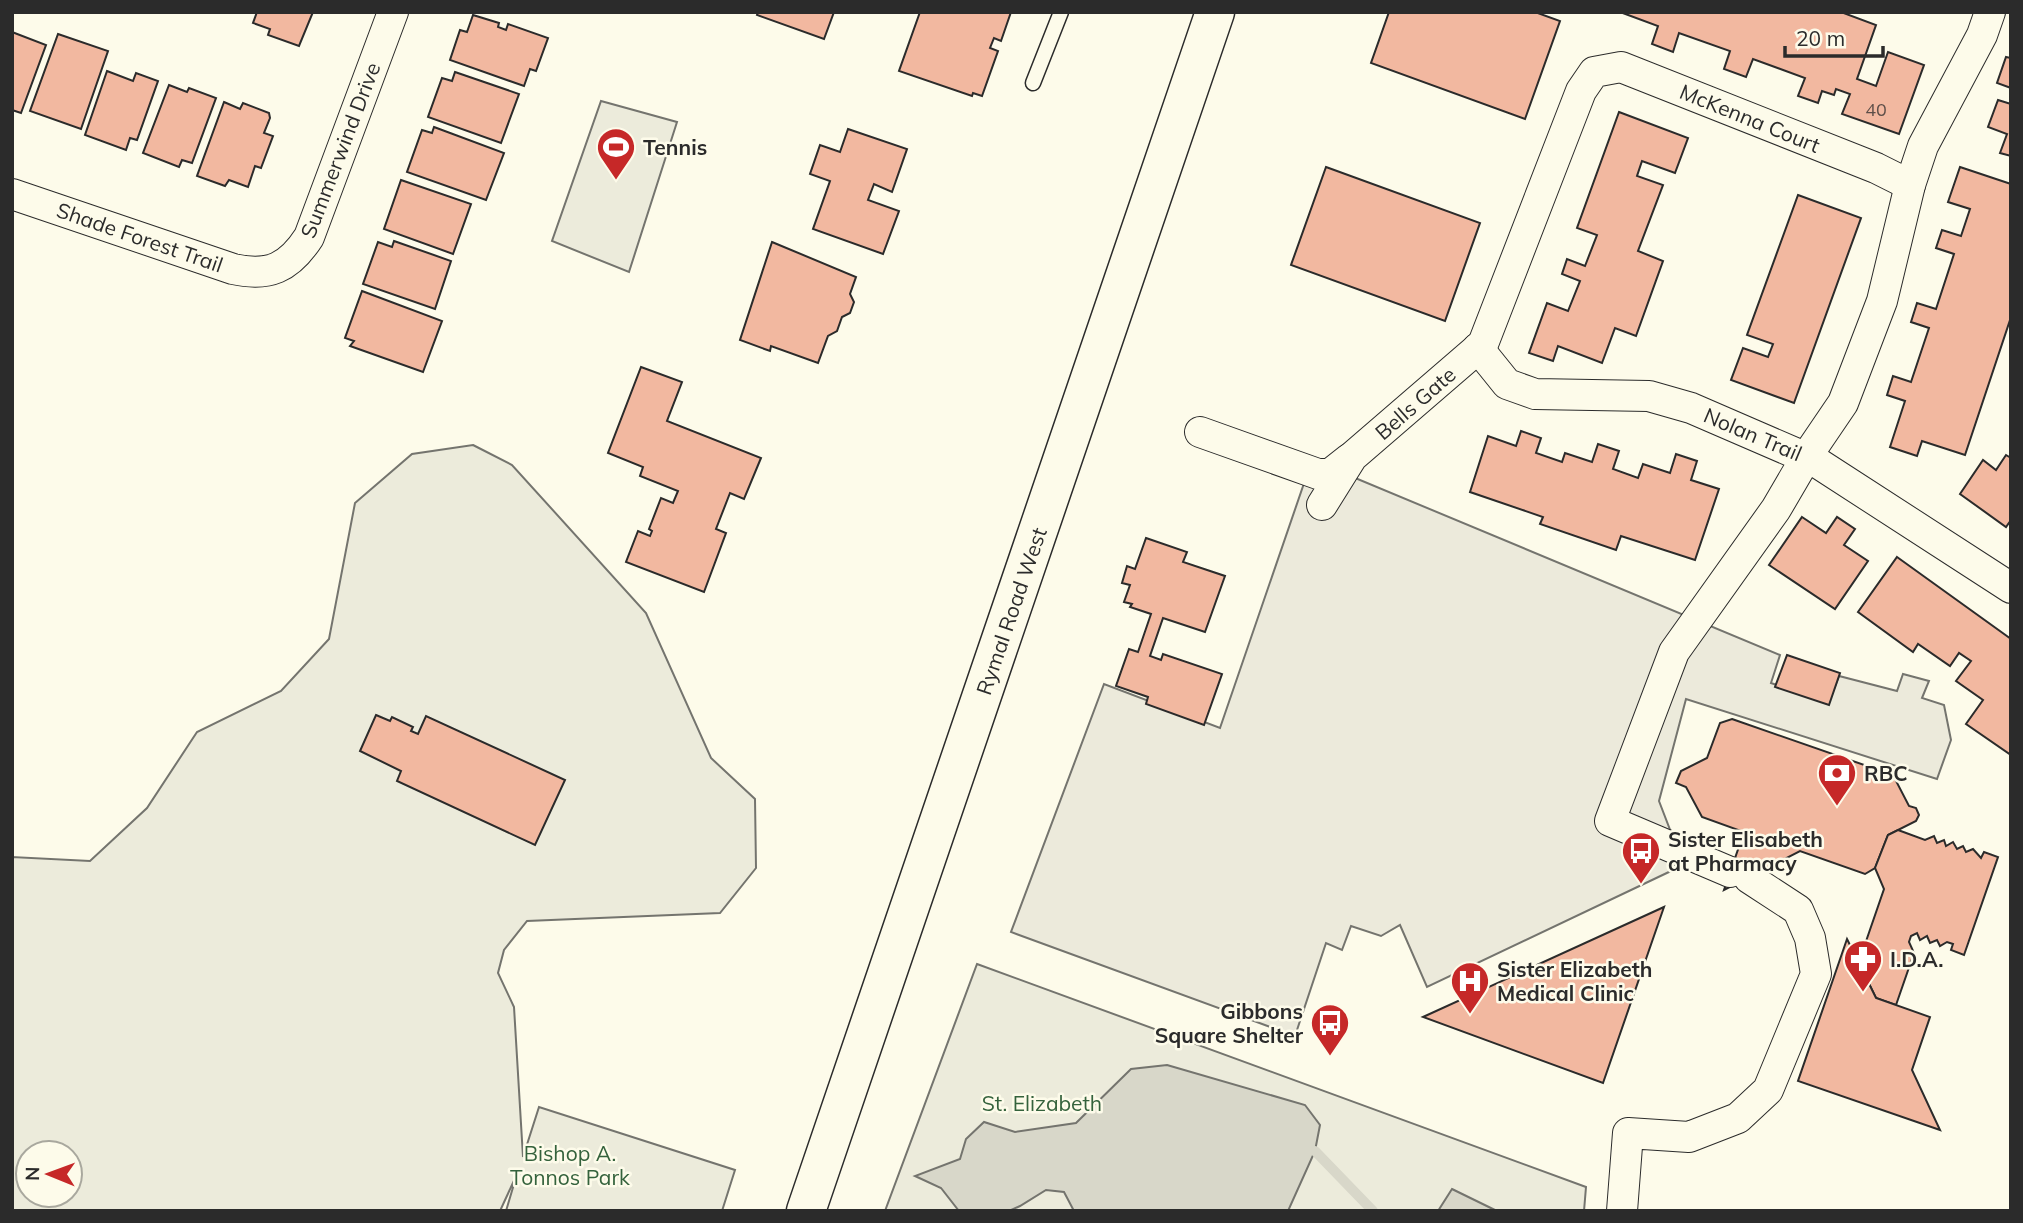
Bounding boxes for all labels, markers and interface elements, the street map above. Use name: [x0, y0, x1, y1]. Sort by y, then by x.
scale bar: [1785, 14, 1883, 58]
text: 20 m: [1796, 25, 1845, 51]
street label: Summerwind Drive: [295, 58, 385, 242]
street label: McKenna Court: [1676, 78, 1824, 158]
house number: 40: [1865, 98, 1887, 121]
sports icon: Tennis: [595, 126, 637, 181]
place label: Tennis: [643, 134, 707, 160]
street label: Shade Forest Trail: [53, 196, 227, 278]
street label: Bells Gate: [1369, 361, 1461, 445]
street label: Nolan Trail: [1700, 402, 1806, 466]
street label: Rymal Road West: [970, 524, 1052, 698]
bank icon: RBC: [1816, 752, 1858, 807]
place label: RBC: [1864, 760, 1908, 786]
place label: Sister Elisabeth at Pharmacy: [1668, 826, 1823, 876]
bus stop icon: Sister Elisabeth at Pharmacy: [1620, 830, 1662, 885]
pharmacy icon: I.D.A.: [1842, 938, 1884, 993]
place label: I.D.A.: [1890, 946, 1943, 972]
place label: Sister Elizabeth Medical Clinic: [1497, 956, 1652, 1006]
hospital icon: Sister Elizabeth Medical Clinic: [1449, 960, 1491, 1015]
place label: Gibbons Square Shelter: [1155, 998, 1304, 1048]
bus stop icon: Gibbons Square Shelter: [1309, 1002, 1351, 1057]
park label: St. Elizabeth: [982, 1090, 1102, 1116]
north arrow: [14, 1139, 84, 1209]
park label: Bishop A. Tonnos Park: [510, 1140, 630, 1190]
text: N: [20, 1166, 44, 1181]

